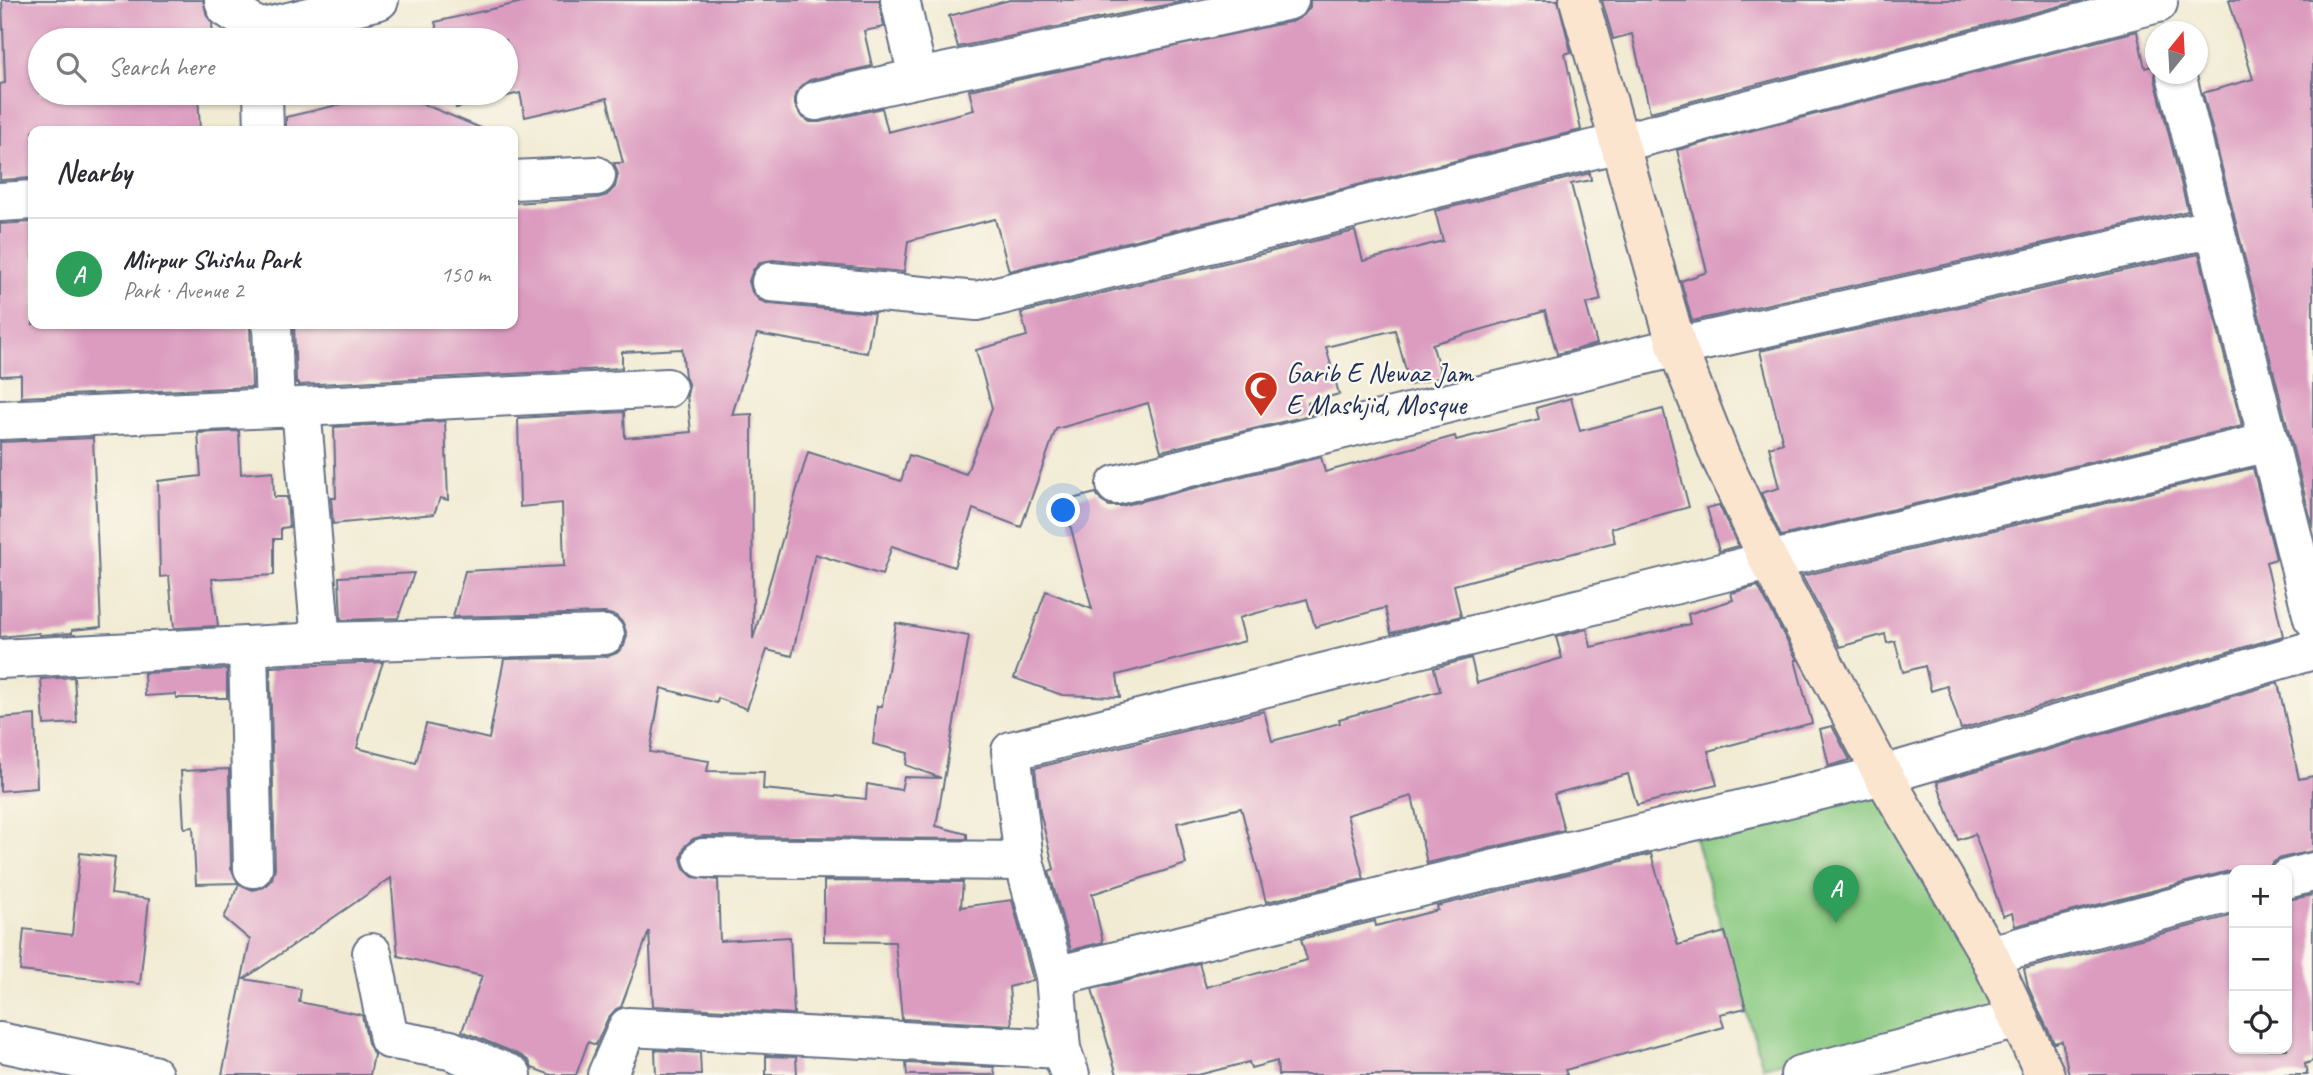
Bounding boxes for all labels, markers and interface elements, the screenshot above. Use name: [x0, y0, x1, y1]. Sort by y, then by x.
north arrow: [2145, 21, 2208, 84]
search box: [28, 28, 518, 105]
icon: search: [52, 48, 90, 86]
text: Search here: [108, 50, 214, 83]
text: Nearby: [56, 153, 132, 191]
text: Mirpur Shishu Park: [123, 243, 300, 276]
text: A: [73, 260, 85, 289]
text: 150 m: [441, 260, 490, 289]
text: Park · Avenue 2: [123, 276, 244, 305]
place label: Garib E Newaz Jam E Mashjid, Mosque: [1286, 355, 1475, 422]
mosque icon: Garib E Newaz Jam E Mashjid, Mosque: [1242, 369, 1280, 418]
your location: [1046, 493, 1080, 527]
pin: A: [1813, 865, 1859, 923]
map controls: [2229, 865, 2292, 1054]
button: +: [2229, 865, 2292, 928]
button: −: [2229, 928, 2292, 991]
button: locate: [2229, 991, 2292, 1054]

